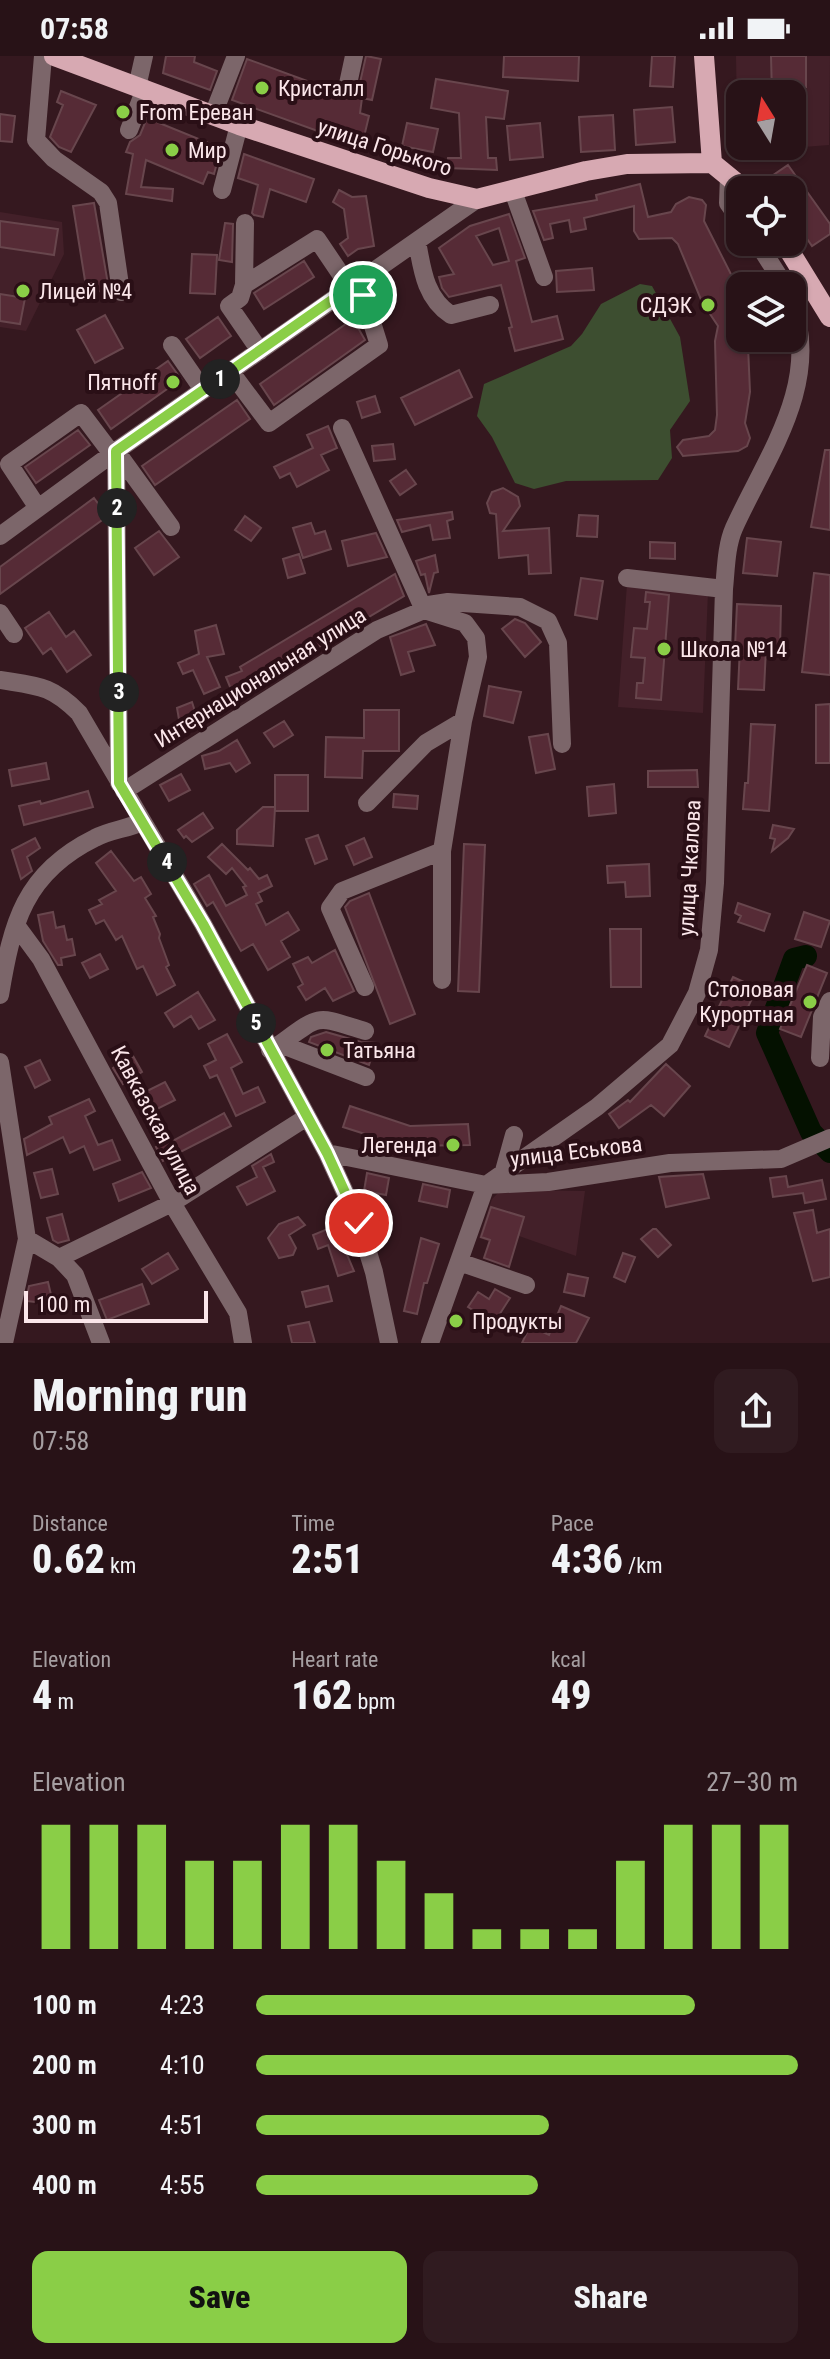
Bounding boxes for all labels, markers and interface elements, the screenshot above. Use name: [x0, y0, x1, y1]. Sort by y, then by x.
text: 07:58: [40, 11, 109, 46]
place label: Кристалл: [278, 76, 364, 101]
marker: Кристалл: [253, 79, 271, 97]
north arrow: [726, 80, 806, 160]
map controls: [726, 80, 806, 352]
place label: From Ереван: [139, 100, 253, 125]
marker: From Ереван: [114, 103, 132, 121]
street label: улица Горького: [314, 114, 455, 181]
place label: Мир: [188, 138, 227, 163]
marker: Мир: [163, 141, 181, 159]
button: locate: [726, 176, 806, 256]
pin: [329, 261, 397, 329]
button: layers: [726, 272, 806, 352]
icon: arrive: [341, 273, 385, 317]
place label: Лицей №4: [39, 279, 132, 304]
marker: Лицей №4: [14, 282, 32, 300]
place label: СДЭК: [640, 293, 693, 318]
marker: СДЭК: [699, 296, 717, 314]
pin: 1: [200, 359, 240, 399]
text: 1: [214, 366, 226, 391]
place label: Пятнoff: [87, 370, 157, 395]
marker: Пятнoff: [164, 373, 182, 391]
pin: 2: [97, 488, 137, 528]
text: 2: [111, 495, 123, 520]
street label: Интернациональная улица: [150, 602, 370, 753]
place label: Школа №14: [680, 637, 787, 662]
marker: Школа №14: [655, 640, 673, 658]
pin: 3: [99, 672, 139, 712]
text: 3: [113, 679, 125, 704]
street label: улица Чкалова: [673, 799, 706, 937]
pin: 4: [147, 842, 187, 882]
text: 4: [161, 849, 173, 874]
place label: Столовая Курортная: [699, 977, 794, 1027]
marker: Столовая Курортная: [801, 993, 819, 1011]
pin: 5: [236, 1003, 276, 1043]
text: 5: [250, 1010, 262, 1035]
place label: Татьяна: [343, 1038, 416, 1063]
marker: Татьяна: [318, 1041, 336, 1059]
street label: Кавказская улица: [106, 1042, 205, 1199]
street label: улица Еськова: [509, 1131, 643, 1172]
place label: Легенда: [361, 1133, 437, 1158]
marker: Легенда: [444, 1136, 462, 1154]
pin: [325, 1189, 393, 1257]
icon: check: [337, 1201, 381, 1245]
scale bar: [24, 1287, 208, 1323]
text: 100 m: [36, 1292, 90, 1317]
place label: Продукты: [472, 1309, 563, 1334]
marker: Продукты: [447, 1312, 465, 1330]
button: share: [714, 1369, 798, 1453]
text: Morning run: [32, 1370, 248, 1422]
text: 07:58: [32, 1426, 89, 1456]
text: Distance: [32, 1511, 108, 1536]
text: Time: [291, 1511, 335, 1536]
text: Pace: [551, 1511, 594, 1536]
text: 0.62: [32, 1536, 105, 1583]
text: 2:51: [291, 1536, 364, 1583]
text: 4:36: [551, 1536, 623, 1583]
text: km: [105, 1553, 136, 1578]
text: /km: [623, 1553, 663, 1578]
text: Elevation: [32, 1647, 111, 1672]
text: Heart rate: [291, 1647, 378, 1672]
text: kcal: [551, 1647, 586, 1672]
text: 4: [32, 1672, 52, 1719]
text: 162: [291, 1672, 352, 1719]
text: 49: [551, 1672, 591, 1719]
text: m: [52, 1689, 74, 1714]
text: bpm: [352, 1689, 396, 1714]
text: Elevation: [32, 1767, 126, 1797]
text: 27–30 m: [706, 1767, 798, 1797]
text: 100 m: [32, 1990, 97, 2020]
text: 4:23: [160, 1990, 205, 2020]
text: 200 m: [32, 2050, 97, 2080]
text: 4:10: [160, 2050, 205, 2080]
text: 300 m: [32, 2110, 97, 2140]
text: 4:51: [160, 2110, 205, 2140]
text: 400 m: [32, 2170, 97, 2200]
text: 4:55: [160, 2170, 205, 2200]
button: Save: [32, 2251, 407, 2343]
button: Share: [423, 2251, 798, 2343]

